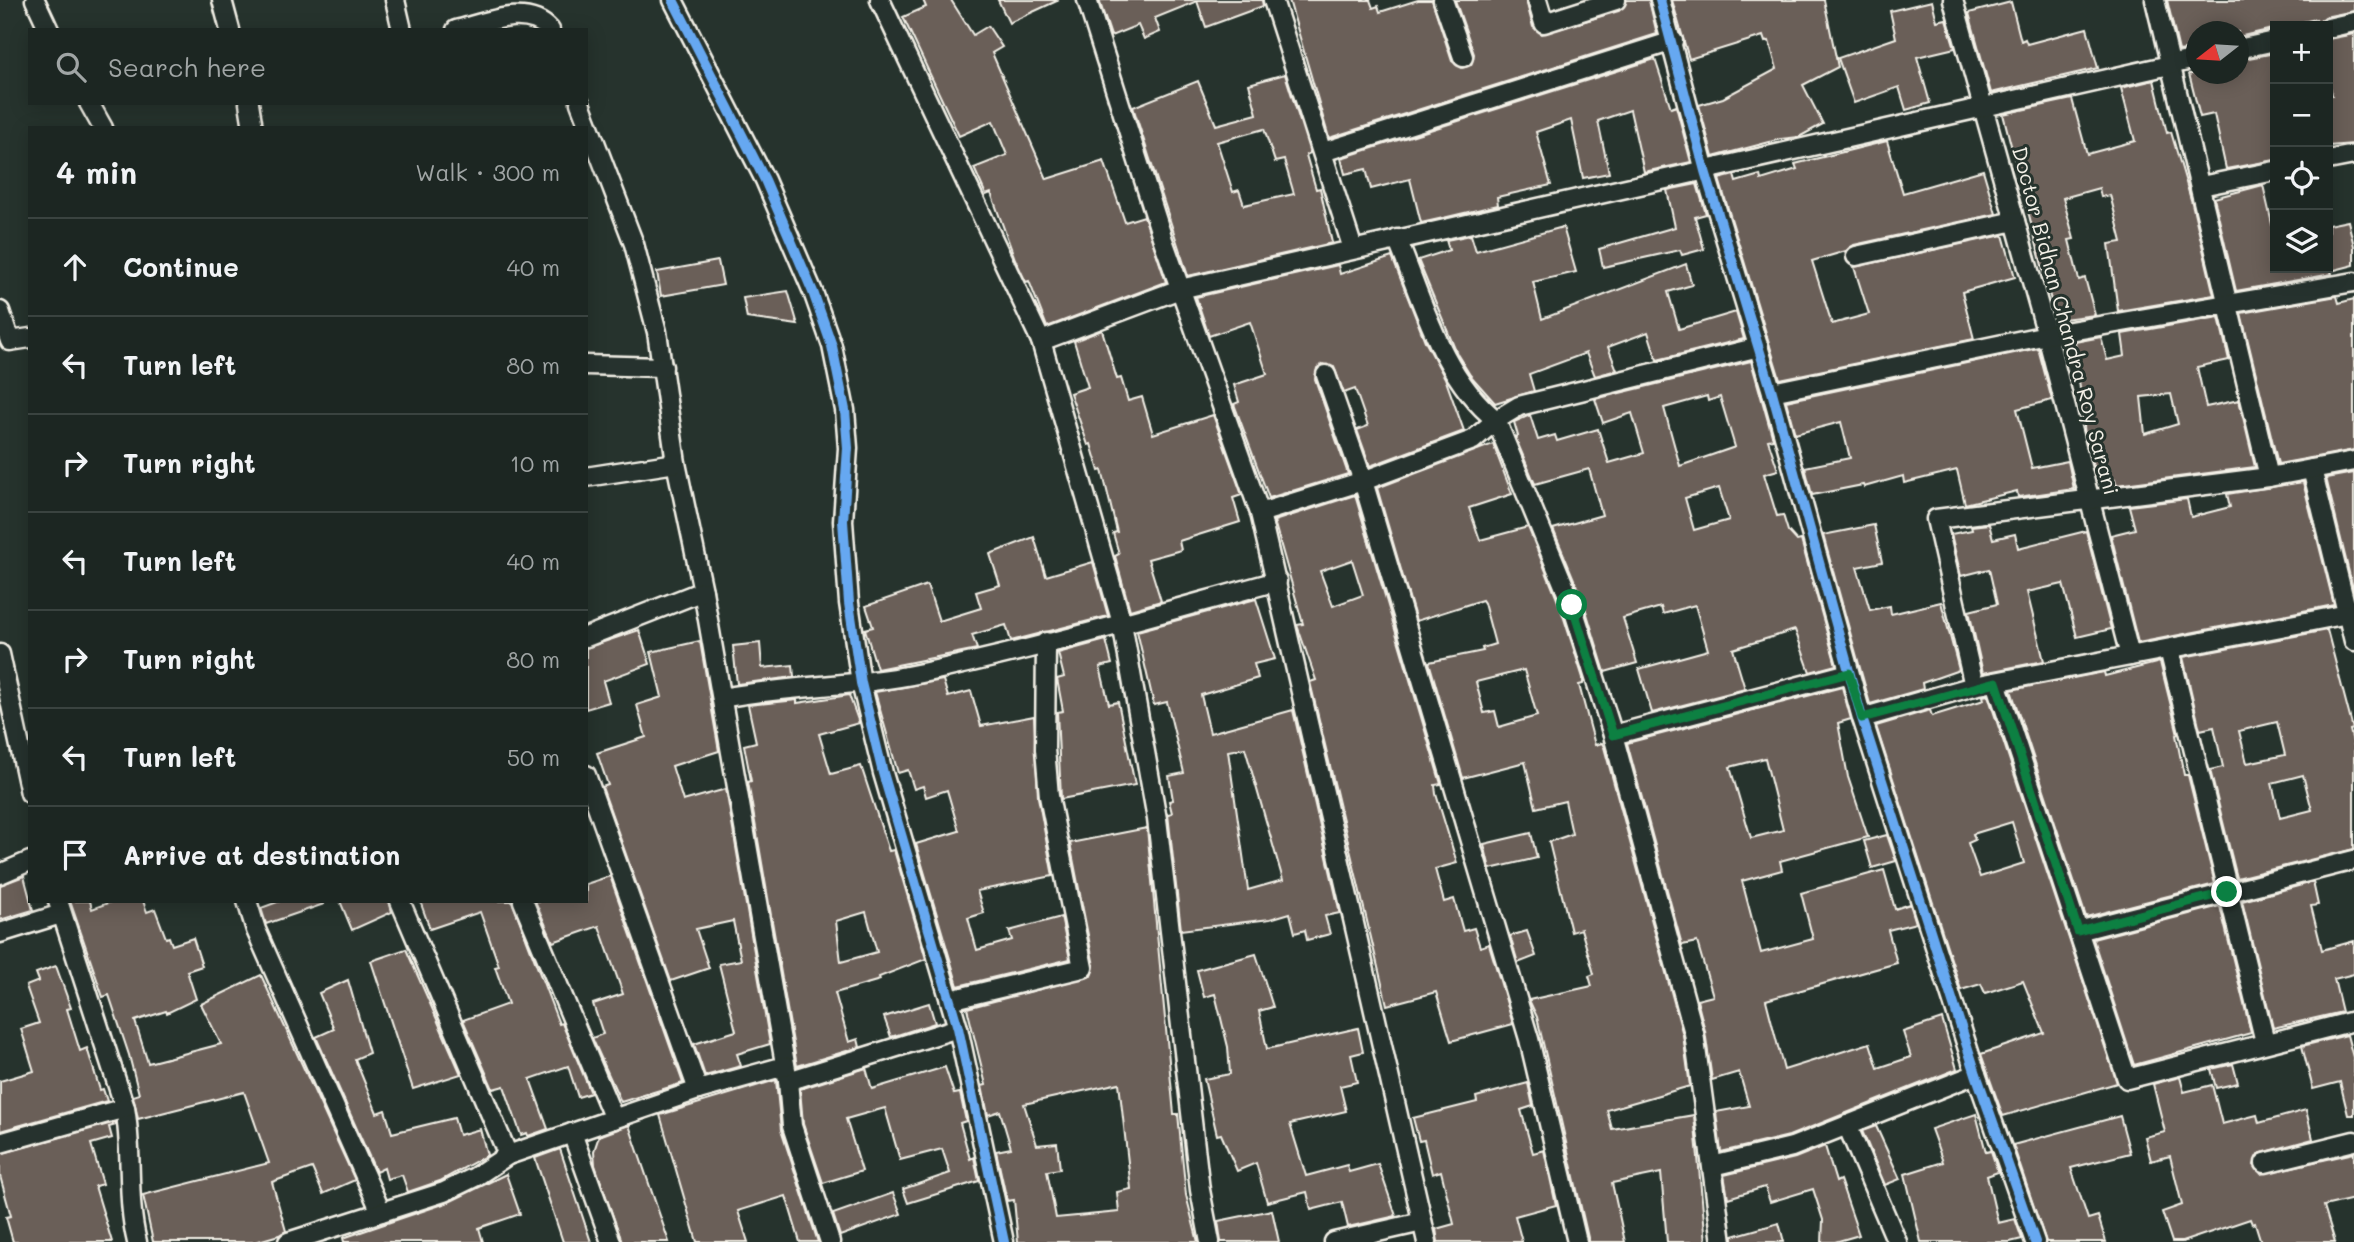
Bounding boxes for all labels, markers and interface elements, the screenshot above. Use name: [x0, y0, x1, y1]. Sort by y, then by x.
north arrow: [2186, 21, 2249, 84]
map controls: [2270, 21, 2333, 273]
button: +: [2270, 21, 2333, 84]
search box: [28, 28, 588, 105]
icon: search: [52, 48, 90, 86]
text: Search here: [108, 50, 266, 84]
button: −: [2270, 84, 2333, 147]
street label: Doctor Bidhan Chandra Roy Sarani: [2007, 143, 2126, 498]
button: locate: [2270, 147, 2333, 210]
text: 4 min: [56, 152, 137, 192]
text: Walk · 300 m: [415, 157, 560, 187]
button: layers: [2270, 210, 2333, 273]
icon: ahead: [56, 248, 94, 286]
text: Continue: [123, 250, 239, 284]
text: 40 m: [507, 252, 560, 282]
icon: left: [56, 346, 94, 384]
text: Turn left: [123, 348, 236, 382]
text: 80 m: [506, 350, 560, 380]
icon: right: [56, 444, 94, 482]
text: Turn right: [123, 446, 256, 480]
text: 10 m: [510, 448, 560, 478]
icon: left: [56, 542, 94, 580]
text: Turn left: [123, 544, 236, 578]
text: 40 m: [507, 546, 560, 576]
route start: [1556, 589, 1587, 620]
icon: right: [56, 640, 94, 678]
text: Turn right: [123, 642, 256, 676]
text: 80 m: [506, 644, 560, 674]
icon: left: [56, 738, 94, 776]
text: Turn left: [123, 740, 236, 774]
text: 50 m: [507, 742, 560, 772]
icon: arrive: [56, 836, 94, 874]
text: Arrive at destination: [123, 838, 400, 872]
route end: [2211, 876, 2242, 907]

